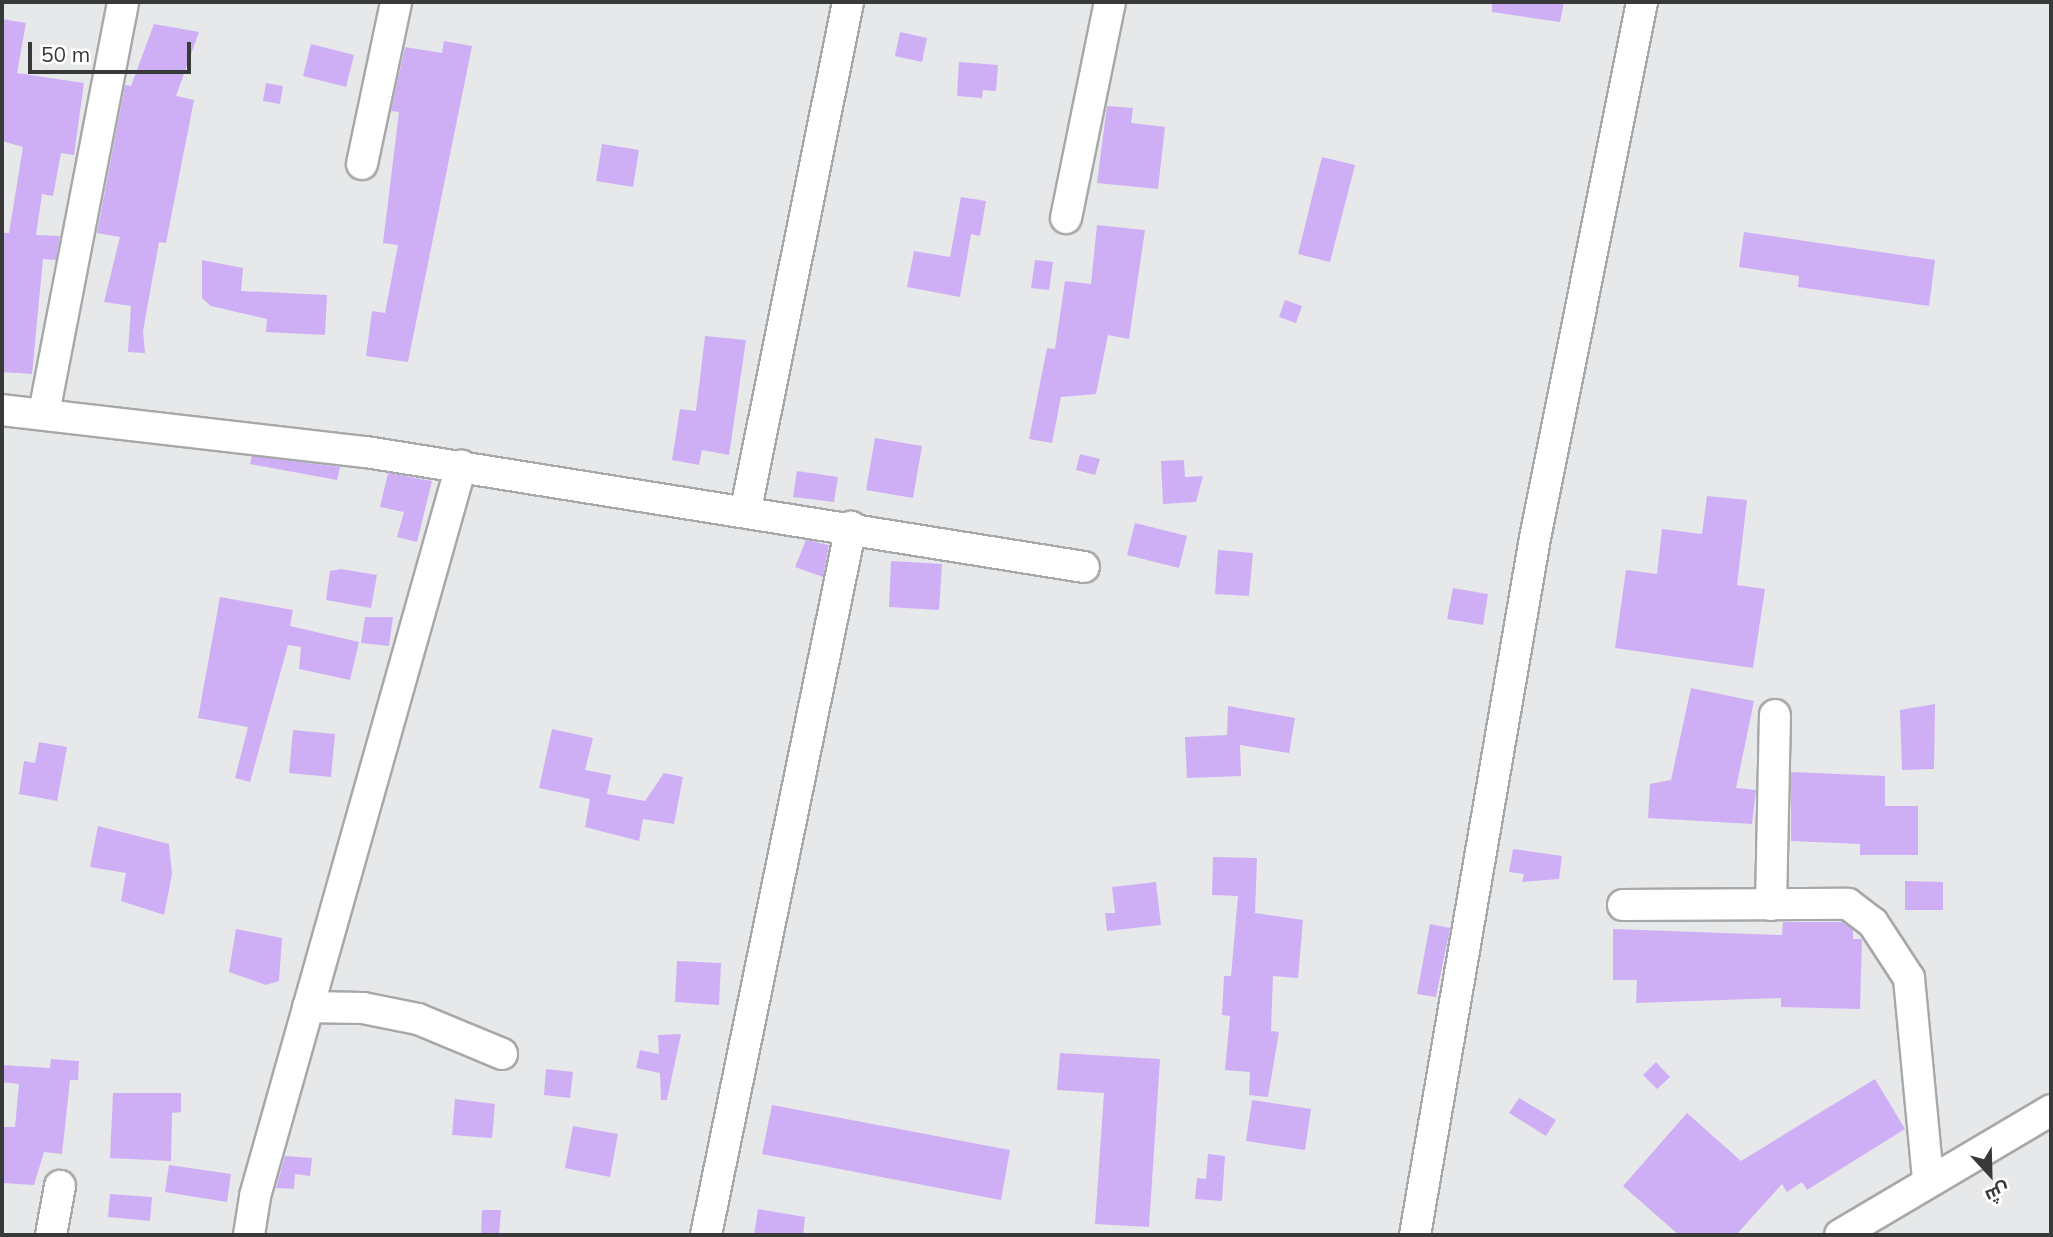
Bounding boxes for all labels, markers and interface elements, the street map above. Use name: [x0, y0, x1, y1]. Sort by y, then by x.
scale bar: [32, 28, 194, 72]
text: 50 m: [41, 41, 90, 67]
north arrow: [1955, 1139, 2025, 1209]
text: ش: [1982, 1178, 2014, 1209]

